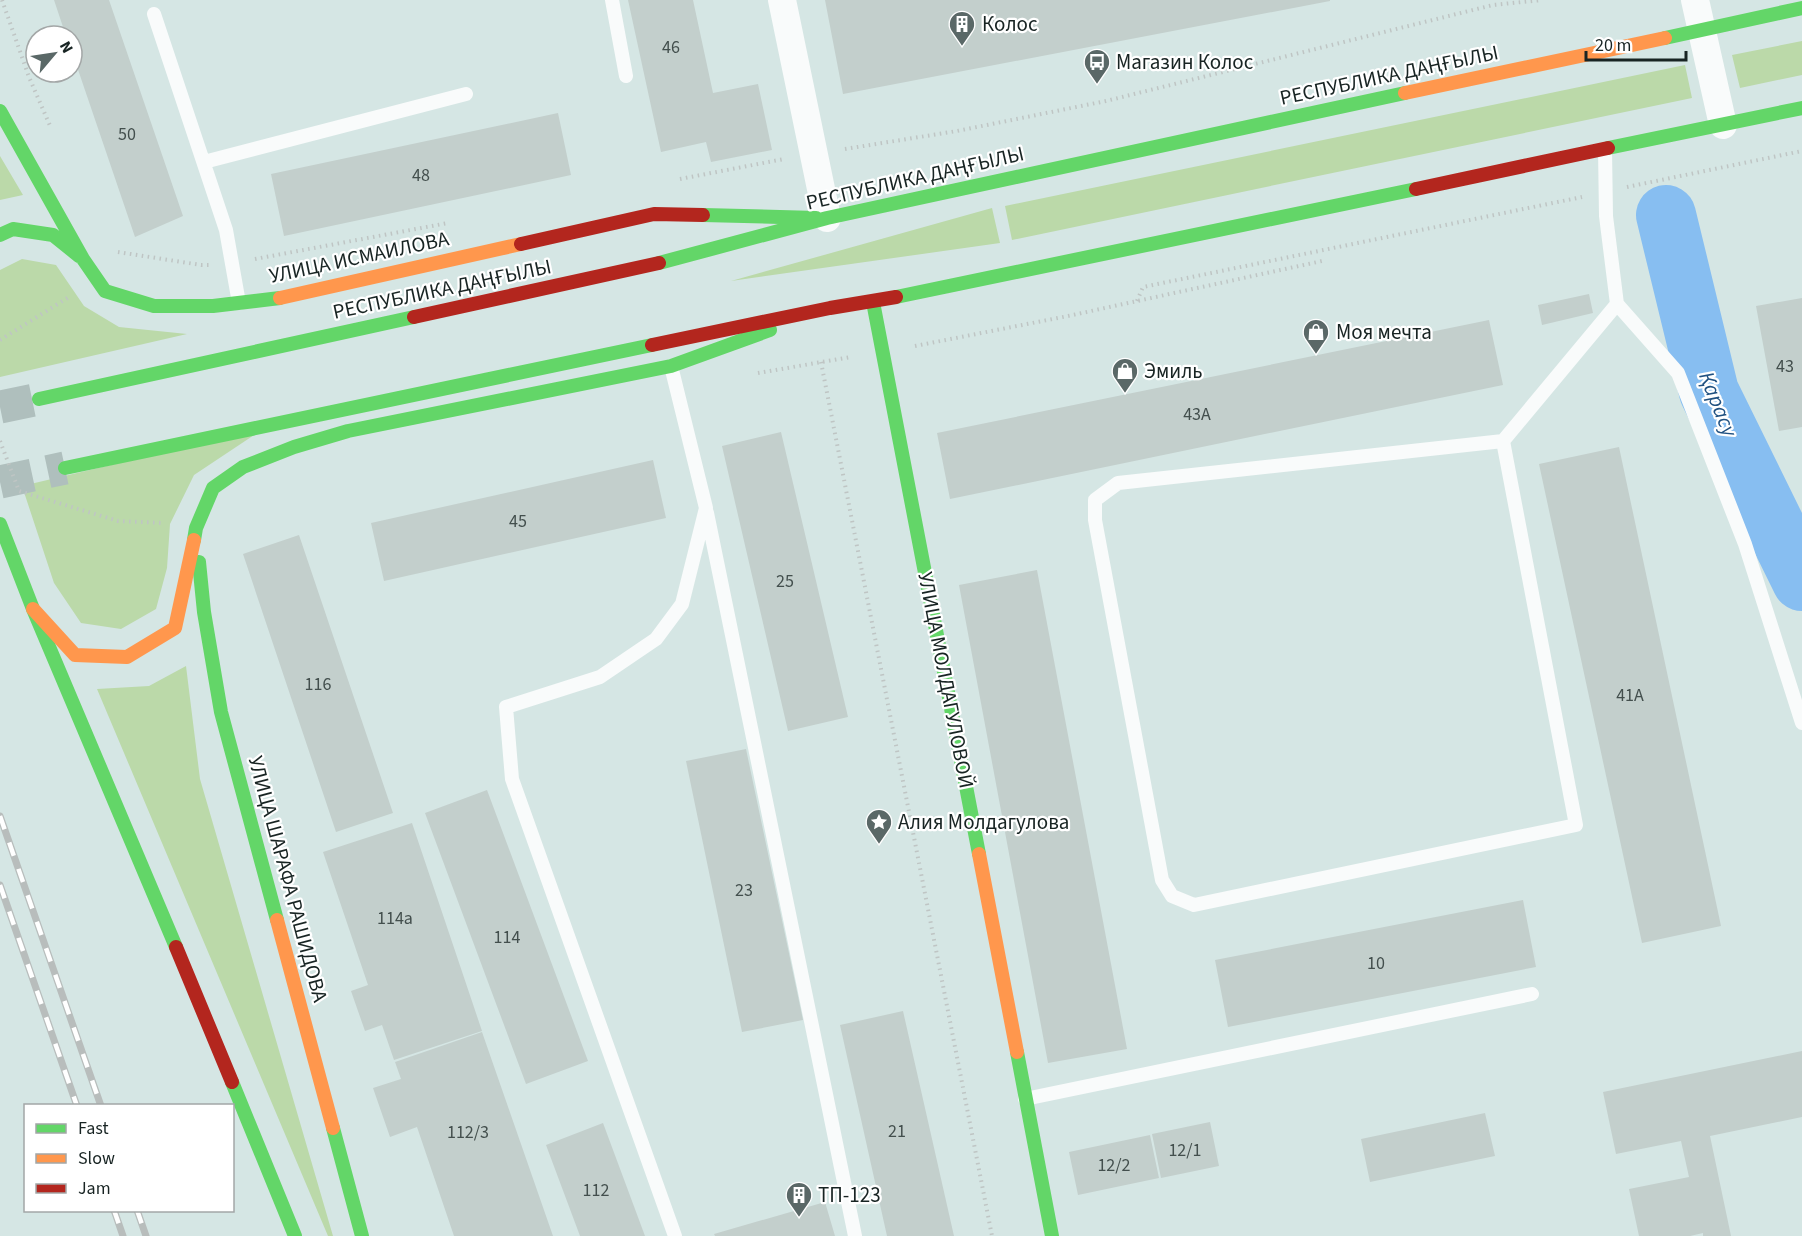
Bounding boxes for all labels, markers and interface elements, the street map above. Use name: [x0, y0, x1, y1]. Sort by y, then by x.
building icon: Колос: [947, 9, 977, 47]
place label: Колос: [982, 9, 1038, 39]
north arrow: [24, 24, 84, 84]
scale bar: [1586, 24, 1686, 62]
text: 20 m: [1595, 33, 1631, 58]
house number: 46: [662, 35, 680, 60]
text: N: [54, 37, 78, 57]
street label: РЕСПУБЛИКА ДАҢҒЫЛЫ: [1277, 37, 1501, 113]
bus stop icon: Магазин Колос: [1082, 47, 1112, 85]
place label: Магазин Колос: [1116, 47, 1254, 77]
house number: 50: [118, 122, 136, 147]
street label: РЕСПУБЛИКА ДАҢҒЫЛЫ: [803, 138, 1027, 218]
house number: 48: [412, 163, 430, 188]
street label: УЛИЦА ИСМАИЛОВА: [266, 223, 452, 291]
street label: РЕСПУБЛИКА ДАҢҒЫЛЫ: [330, 251, 554, 327]
shop icon: Моя мечта: [1301, 317, 1331, 355]
place label: Моя мечта: [1336, 317, 1432, 347]
house number: 43: [1776, 354, 1794, 379]
shop icon: Эмиль: [1110, 356, 1140, 394]
place label: Эмиль: [1144, 356, 1203, 386]
water label: Қарасу: [1690, 367, 1746, 442]
house number: 43А: [1183, 402, 1211, 427]
house number: 45: [509, 509, 527, 534]
house number: 25: [776, 569, 794, 594]
street label: УЛИЦА МОЛДАГУЛОВОЙ: [910, 569, 982, 791]
house number: 116: [305, 672, 331, 697]
house number: 41А: [1616, 683, 1644, 708]
street label: УЛИЦА ШАРАФА РАШИДОВА: [241, 753, 335, 1006]
place icon: Алия Молдагулова: [864, 807, 894, 845]
place label: Алия Молдагулова: [898, 807, 1069, 837]
house number: 23: [735, 878, 753, 903]
house number: 114а: [377, 906, 413, 931]
house number: 114: [494, 925, 520, 950]
house number: 10: [1367, 951, 1385, 976]
legend: [24, 1104, 234, 1212]
text: Fast: [78, 1116, 109, 1141]
house number: 21: [888, 1119, 906, 1144]
house number: 112/3: [447, 1120, 489, 1145]
house number: 12/1: [1168, 1138, 1202, 1163]
text: Slow: [78, 1146, 115, 1171]
house number: 12/2: [1097, 1153, 1131, 1178]
text: Jam: [78, 1176, 111, 1201]
house number: 112: [583, 1178, 609, 1203]
building icon: ТП-123: [784, 1180, 814, 1218]
place label: ТП-123: [818, 1180, 881, 1210]

